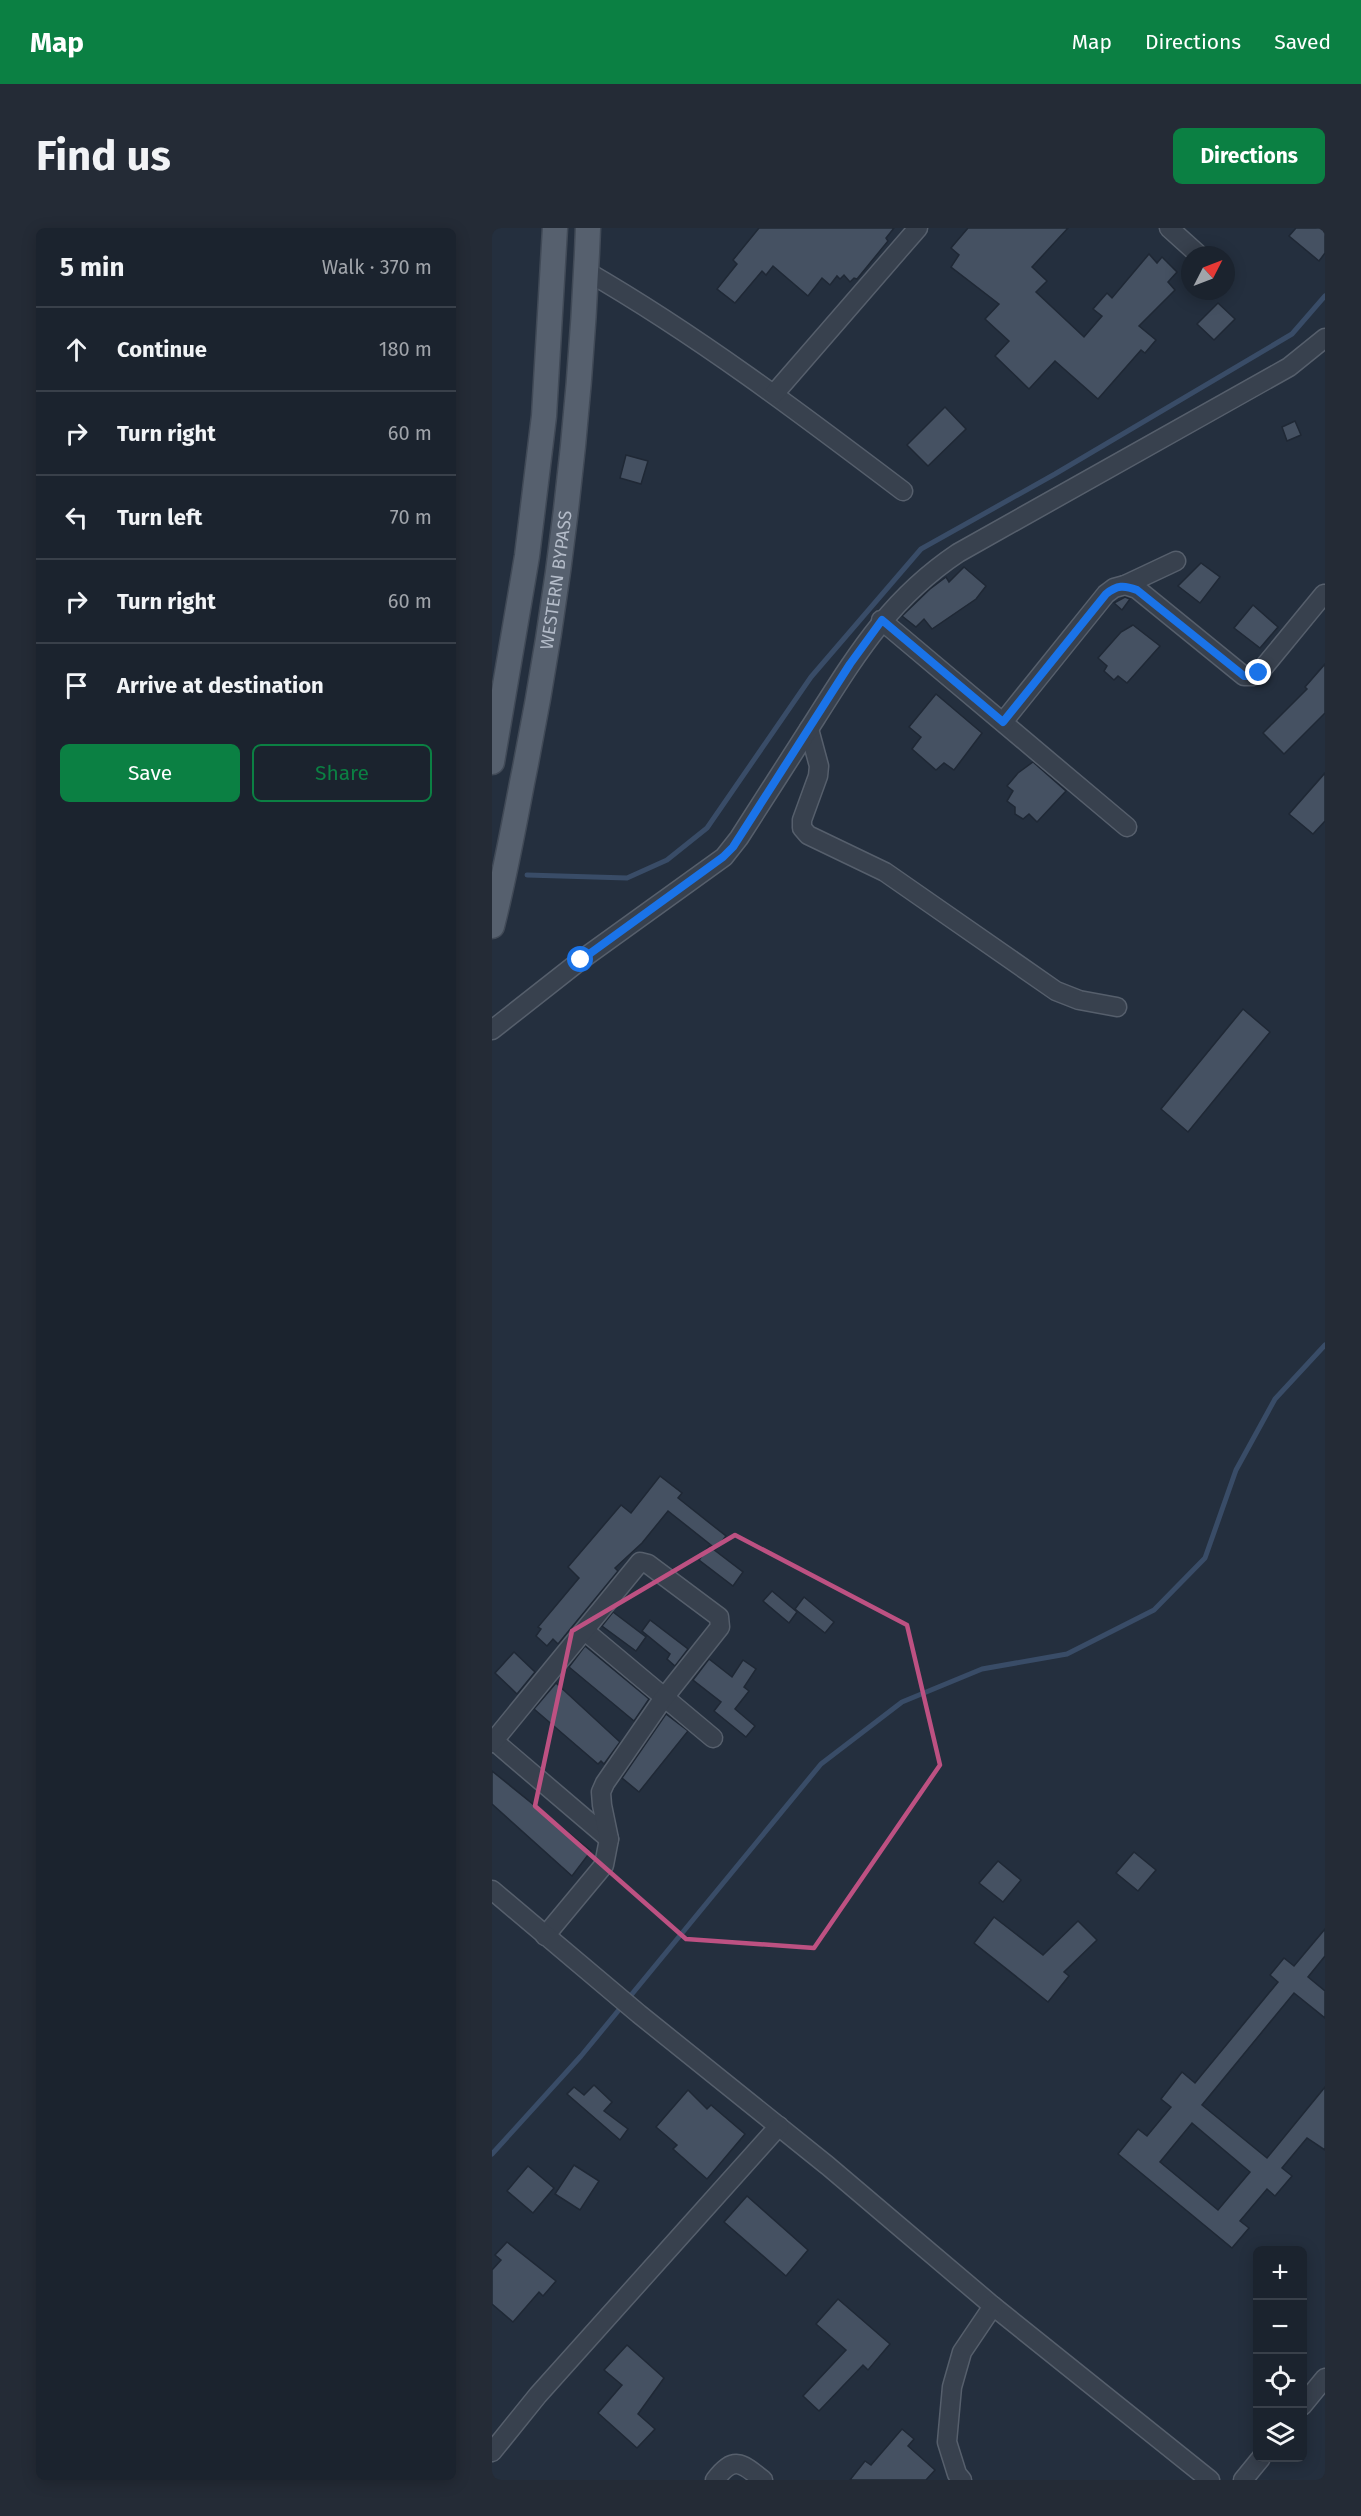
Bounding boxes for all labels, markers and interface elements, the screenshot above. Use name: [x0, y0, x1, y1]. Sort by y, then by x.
text: Map: [30, 26, 84, 59]
text: Map: [1072, 29, 1112, 55]
text: Directions: [1145, 29, 1241, 55]
text: Saved: [1274, 29, 1331, 55]
button: Directions: [1173, 128, 1325, 184]
text: Find us: [36, 131, 171, 181]
north arrow: [1181, 246, 1235, 300]
text: 5 min: [60, 252, 124, 283]
text: Walk · 370 m: [322, 255, 432, 279]
icon: ahead: [60, 333, 93, 366]
text: Continue: [117, 336, 207, 363]
text: 180 m: [379, 337, 432, 361]
icon: right: [60, 417, 93, 450]
text: Turn right: [117, 420, 216, 447]
text: 60 m: [388, 421, 432, 445]
icon: left: [60, 501, 93, 534]
text: Turn left: [117, 504, 202, 531]
text: 70 m: [390, 505, 432, 529]
street label: WESTERN BYPASS: [535, 509, 577, 651]
icon: right: [60, 585, 93, 618]
text: Turn right: [117, 588, 216, 615]
text: 60 m: [388, 589, 432, 613]
route end: [1245, 659, 1271, 685]
icon: arrive: [60, 669, 93, 702]
text: Arrive at destination: [117, 672, 324, 699]
button: Save: [60, 744, 240, 802]
button: Share: [252, 744, 432, 802]
route start: [567, 946, 593, 972]
map controls: [1253, 2246, 1307, 2462]
button: +: [1253, 2246, 1307, 2300]
button: −: [1253, 2300, 1307, 2354]
button: locate: [1253, 2354, 1307, 2408]
button: layers: [1253, 2408, 1307, 2462]

